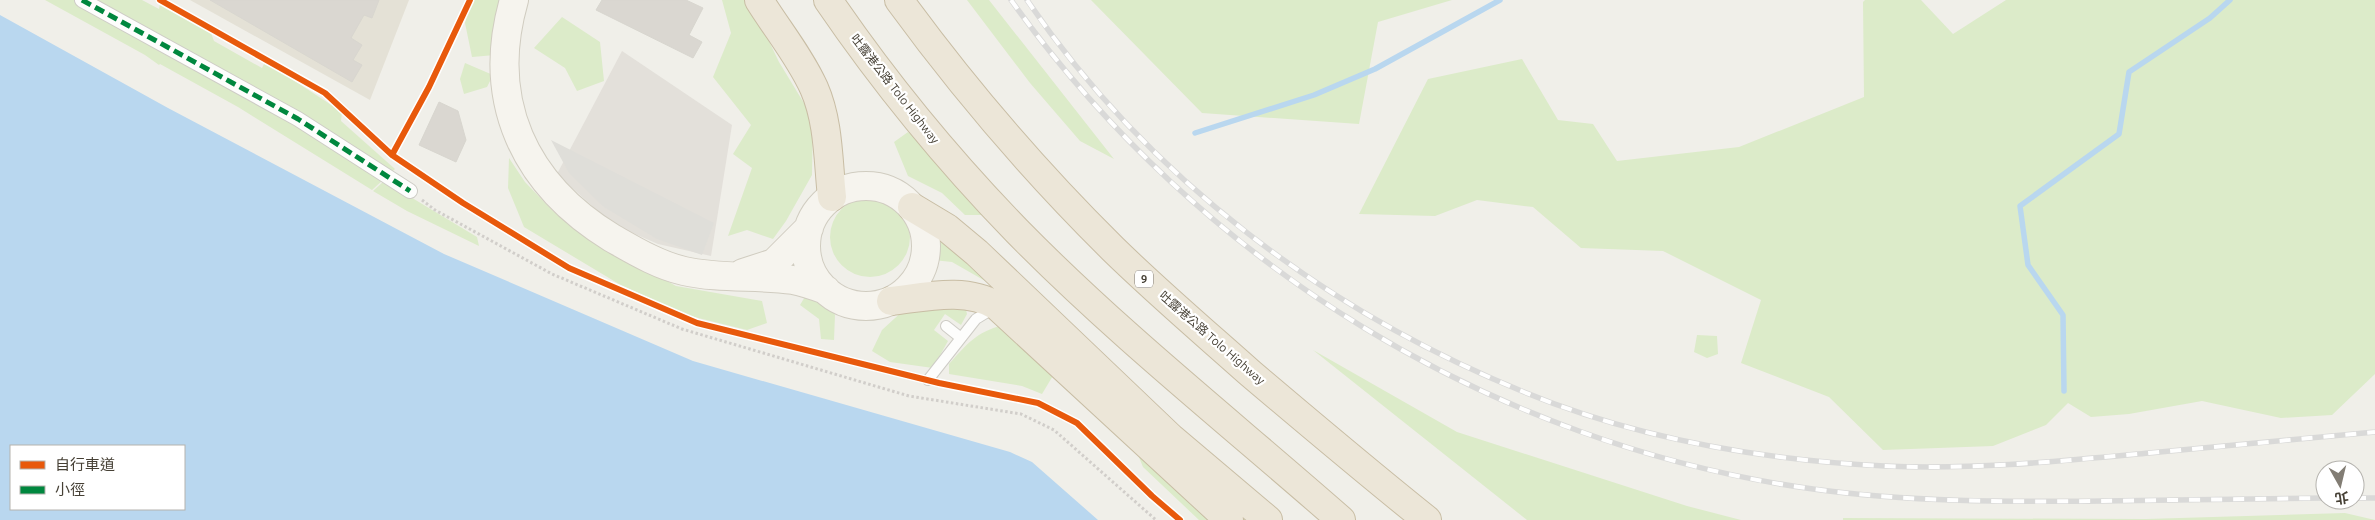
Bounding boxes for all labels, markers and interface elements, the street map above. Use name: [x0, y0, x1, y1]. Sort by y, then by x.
street label: 吐露港公路 Tolo Highway: [849, 31, 942, 146]
road number: 9: [1135, 270, 1153, 288]
street label: 吐露港公路 Tolo Highway: [1157, 288, 1268, 387]
legend: [10, 445, 185, 510]
text: 自行車道: [55, 456, 115, 473]
north arrow: [2315, 460, 2365, 510]
text: 小徑: [55, 481, 85, 498]
text: 北: [2334, 489, 2350, 507]

